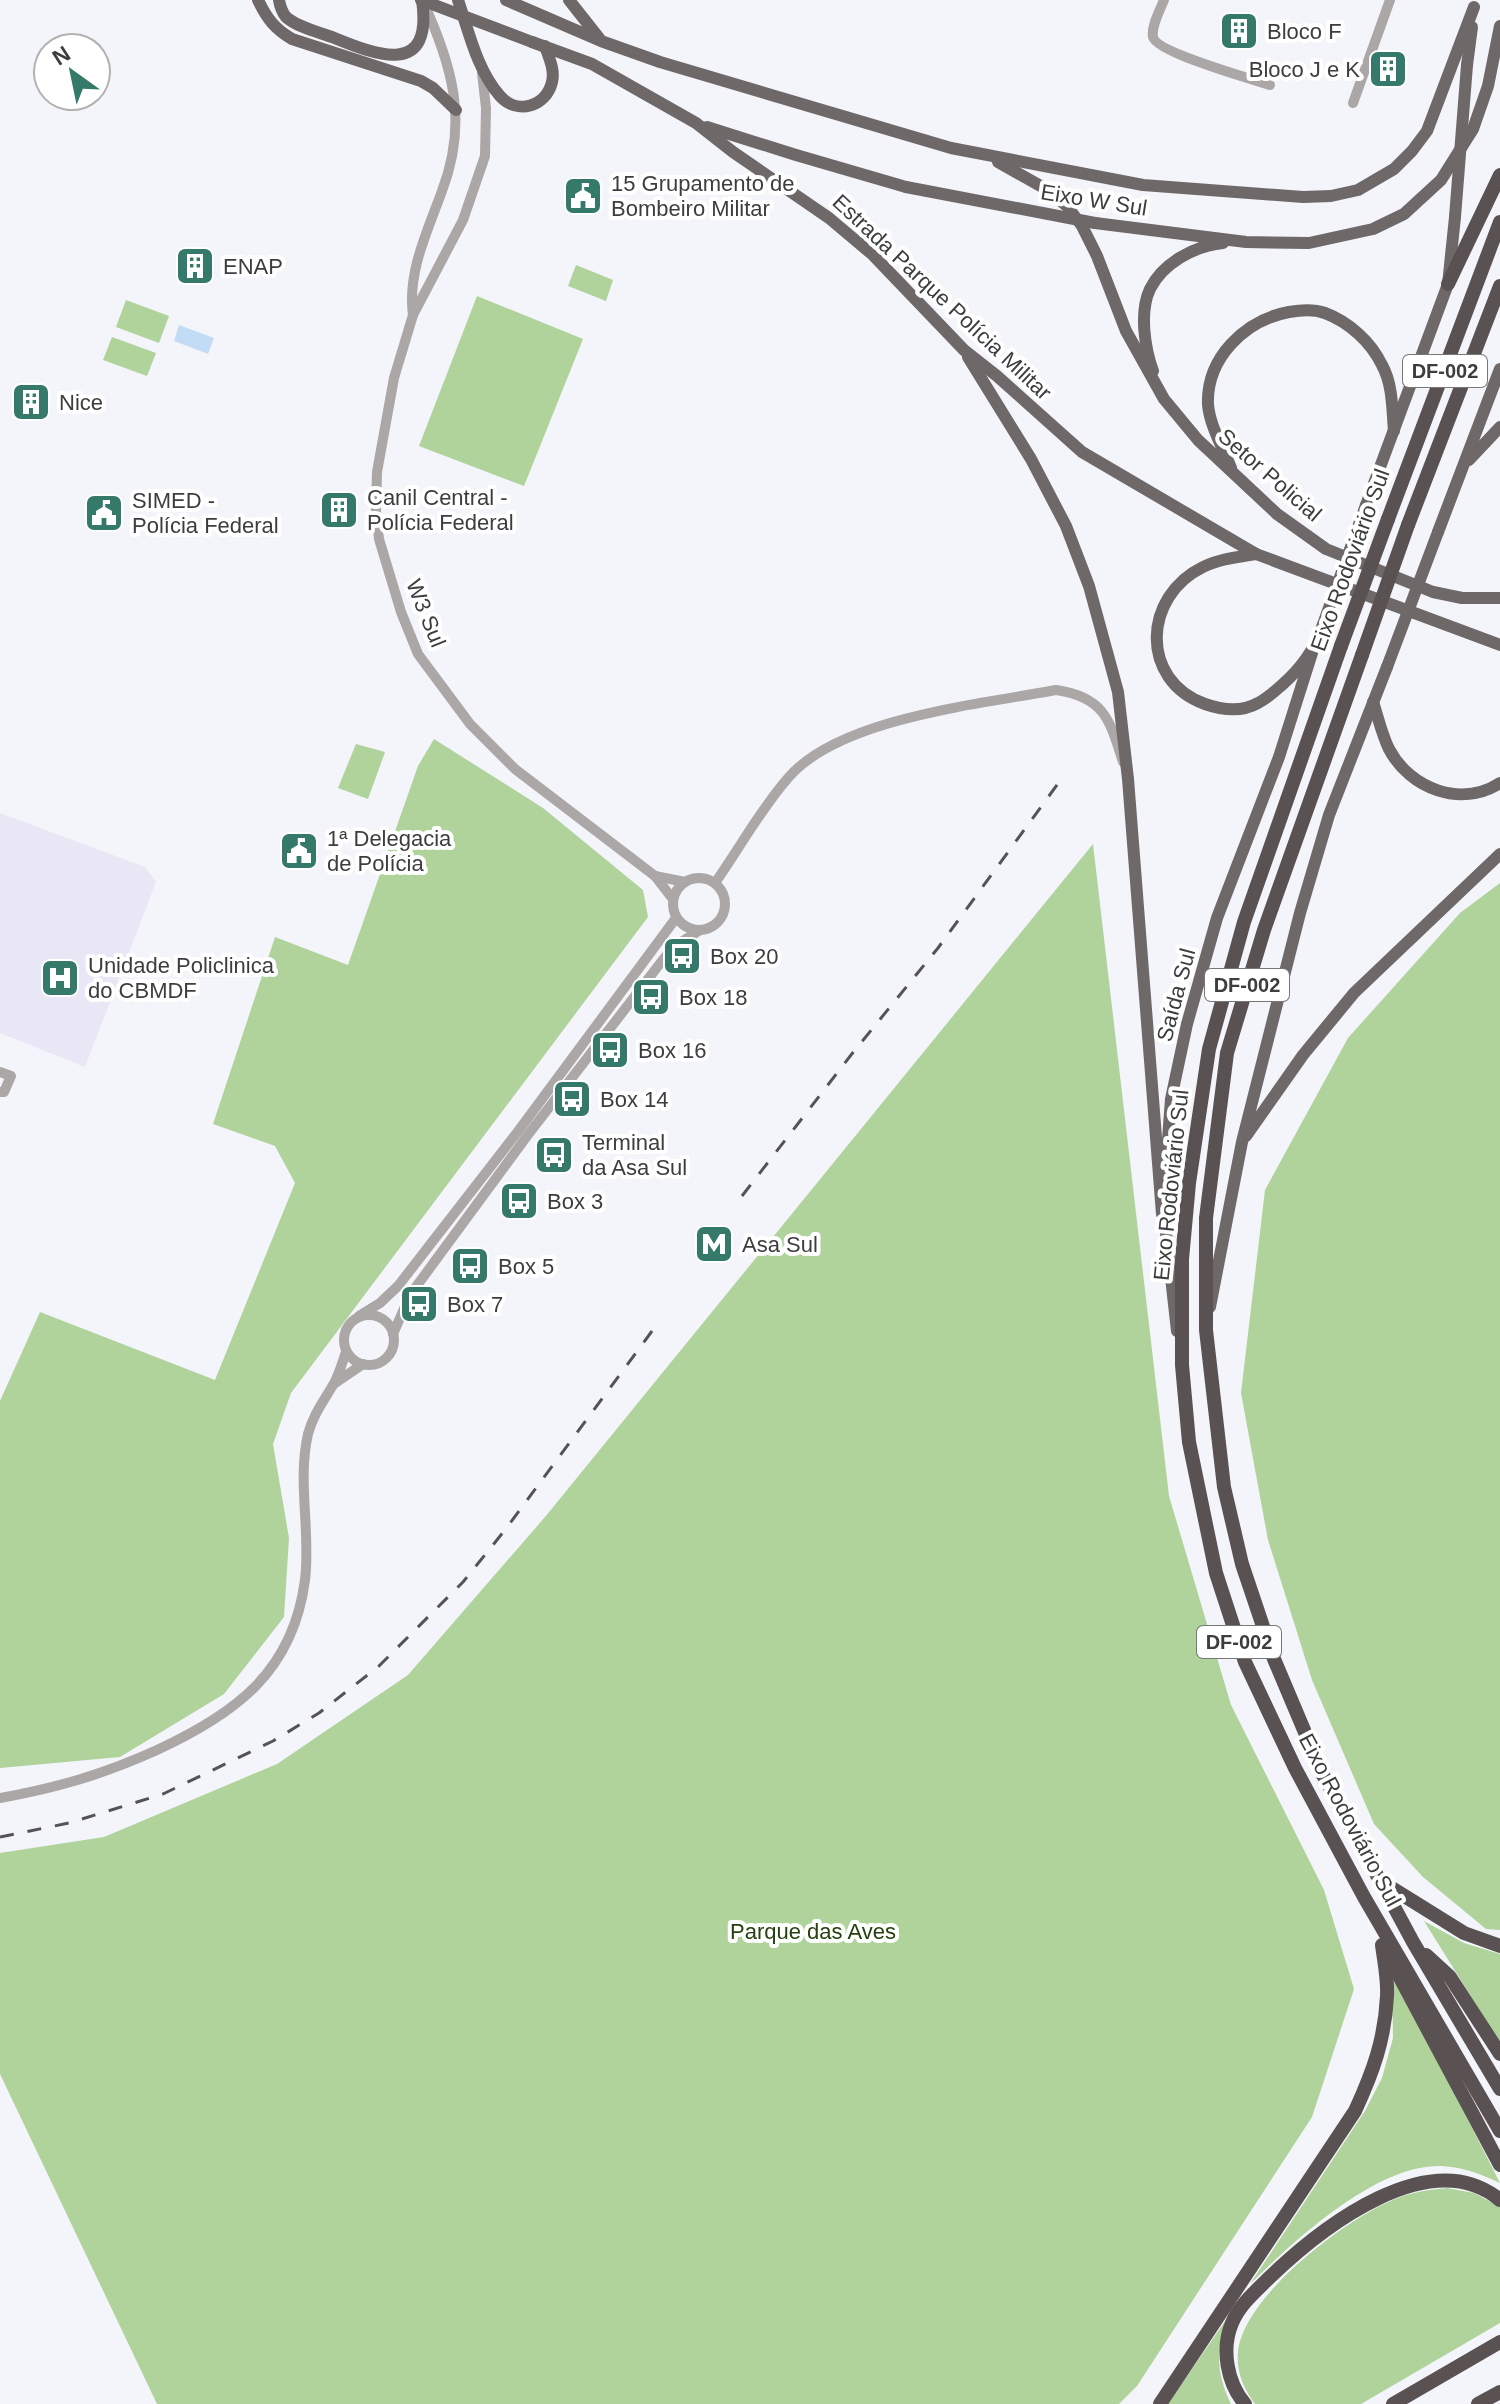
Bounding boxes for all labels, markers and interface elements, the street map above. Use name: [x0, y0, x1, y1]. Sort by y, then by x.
building icon: Bloco F: [1218, 10, 1260, 52]
place label: Bloco F: [1267, 19, 1342, 44]
north arrow: [32, 32, 112, 112]
text: N: [48, 41, 75, 70]
building icon: Bloco J e K: [1367, 48, 1409, 90]
place label: Bloco J e K: [1249, 57, 1360, 82]
place label: 15 Grupamento de Bombeiro Militar: [611, 171, 794, 221]
public building icon: 15 Grupamento de Bombeiro Militar: [562, 175, 604, 217]
street label: Eixo W Sul: [1039, 179, 1149, 221]
street label: Estrada Parque Polícia Militar: [828, 189, 1056, 405]
building icon: ENAP: [174, 245, 216, 287]
place label: ENAP: [223, 254, 283, 279]
road number: DF-002: [1403, 355, 1487, 387]
building icon: Nice: [10, 381, 52, 423]
place label: Nice: [59, 390, 103, 415]
street label: Setor Policial: [1213, 423, 1327, 527]
street label: Eixo Rodoviário Sul: [1305, 466, 1395, 654]
place label: Canil Central - Polícia Federal: [367, 485, 514, 535]
place label: SIMED - Polícia Federal: [132, 488, 279, 538]
building icon: Canil Central - Polícia Federal: [318, 489, 360, 531]
public building icon: SIMED - Polícia Federal: [83, 492, 125, 534]
street label: W3 Sul: [401, 575, 451, 651]
place label: 1ª Delegacia de Polícia: [327, 826, 452, 876]
public building icon: 1ª Delegacia de Polícia: [278, 830, 320, 872]
bus stop icon: Box 20: [661, 935, 703, 977]
place label: Box 20: [710, 944, 779, 969]
street label: Saída Sul: [1152, 946, 1200, 1044]
place label: Unidade Policlinica do CBMDF: [88, 953, 275, 1003]
hospital icon: Unidade Policlinica do CBMDF: [39, 957, 81, 999]
road number: DF-002: [1205, 969, 1289, 1001]
bus stop icon: Box 18: [630, 976, 672, 1018]
place label: Box 18: [679, 985, 748, 1010]
bus stop icon: Box 16: [589, 1029, 631, 1071]
place label: Box 16: [638, 1038, 707, 1063]
bus stop icon: Box 14: [551, 1078, 593, 1120]
place label: Box 14: [600, 1087, 669, 1112]
street label: Eixo Rodoviário Sul: [1149, 1088, 1193, 1282]
place label: Terminal da Asa Sul: [582, 1130, 687, 1180]
bus stop icon: Terminal da Asa Sul: [533, 1134, 575, 1176]
bus stop icon: Box 3: [498, 1180, 540, 1222]
place label: Box 3: [547, 1189, 603, 1214]
metro station icon: Asa Sul: [693, 1223, 735, 1265]
place label: Asa Sul: [742, 1232, 818, 1257]
bus stop icon: Box 5: [449, 1245, 491, 1287]
place label: Box 5: [498, 1254, 554, 1279]
bus stop icon: Box 7: [398, 1283, 440, 1325]
place label: Box 7: [447, 1292, 503, 1317]
road number: DF-002: [1197, 1626, 1281, 1658]
street label: Eixo Rodoviário Sul: [1294, 1729, 1406, 1911]
park label: Parque das Aves: [730, 1919, 896, 1944]

